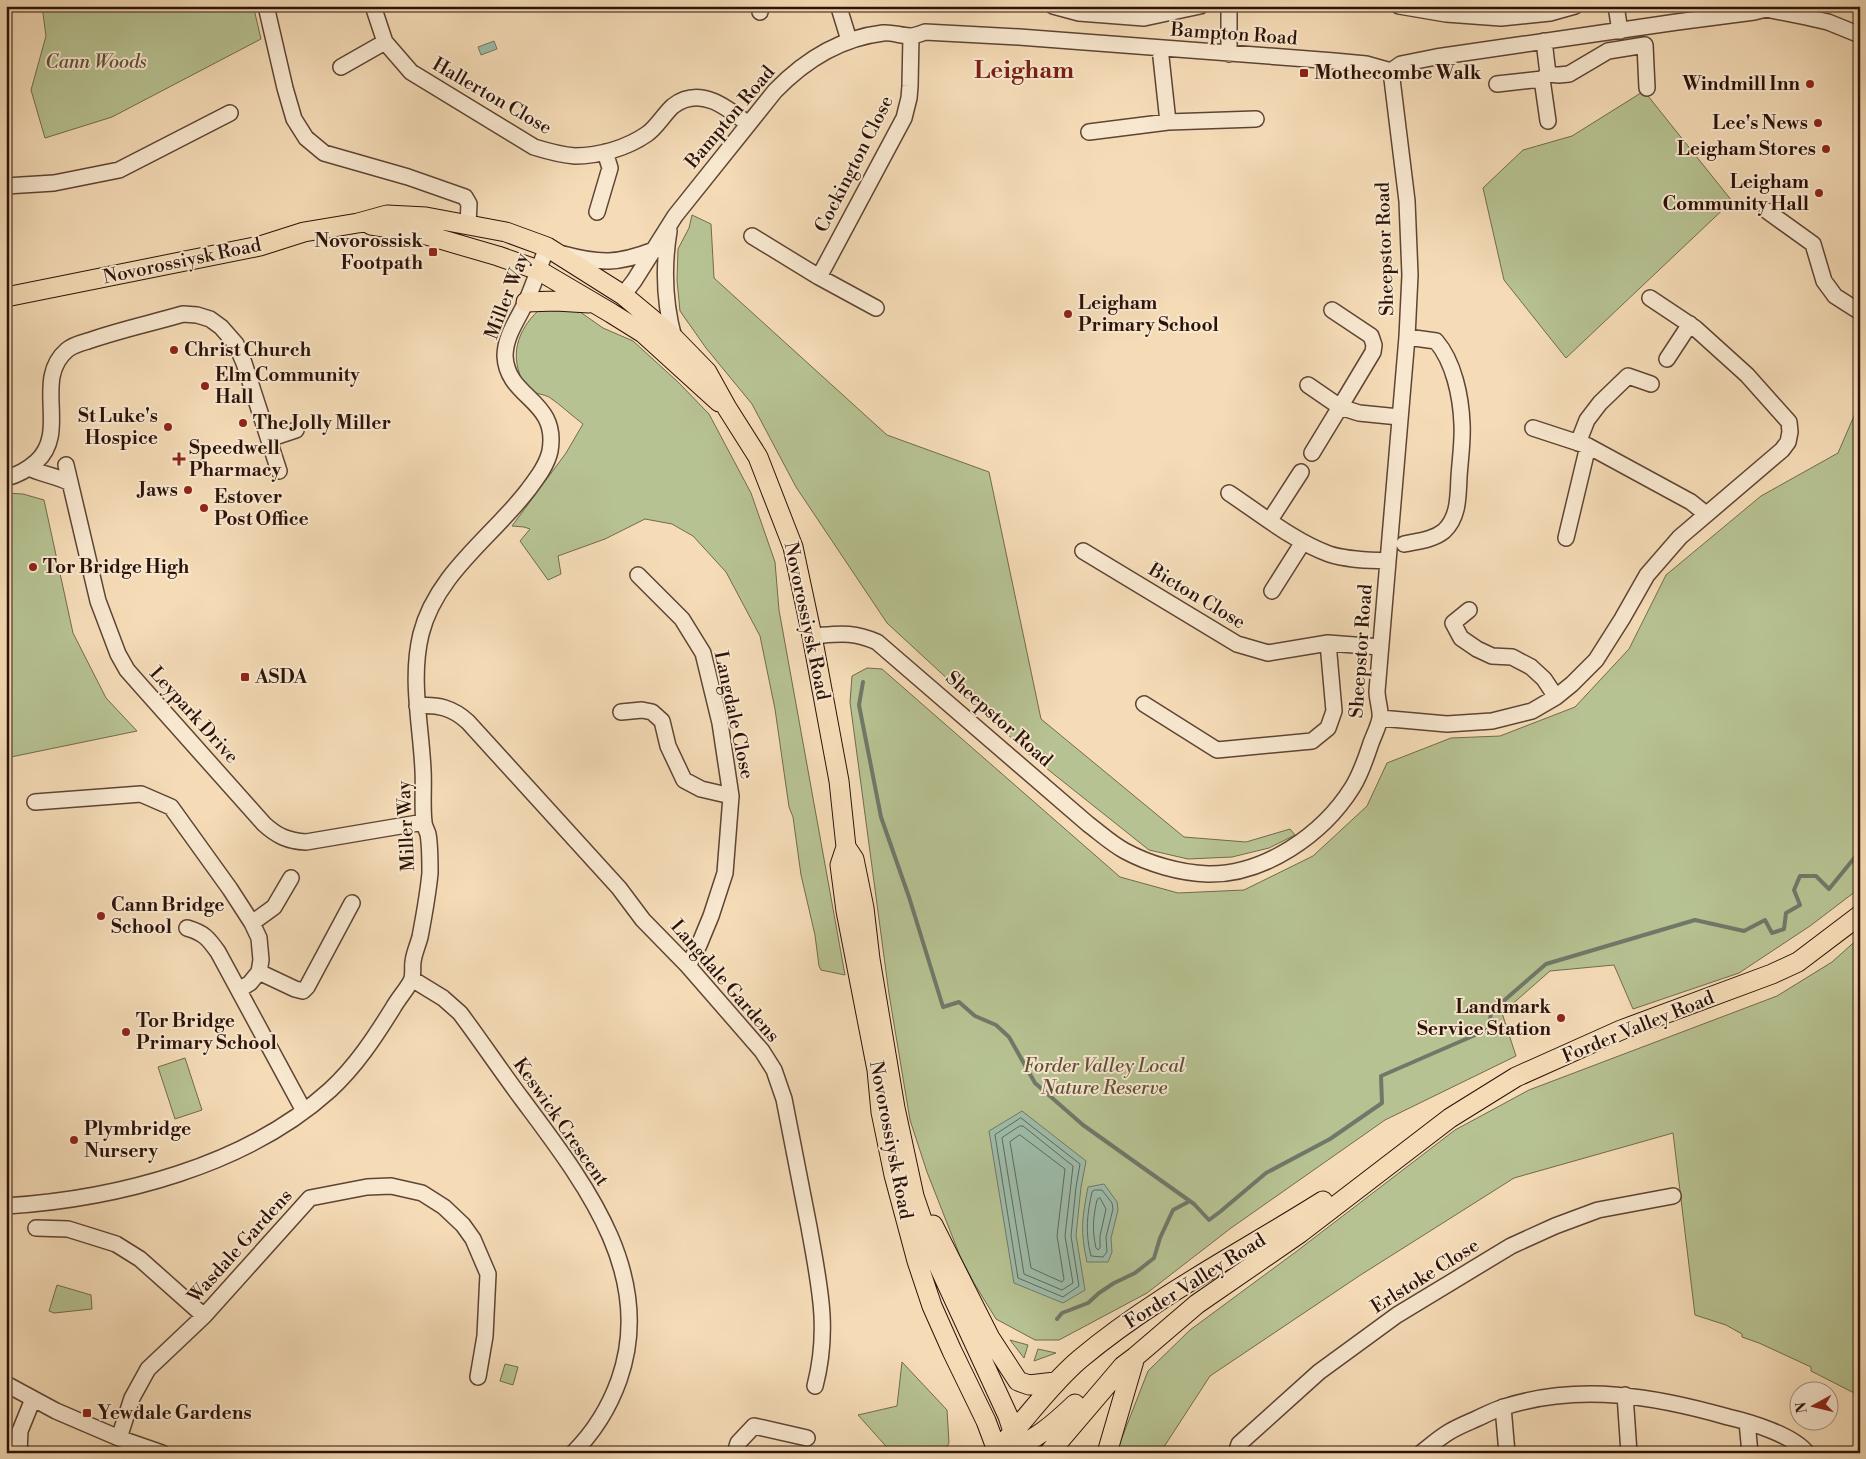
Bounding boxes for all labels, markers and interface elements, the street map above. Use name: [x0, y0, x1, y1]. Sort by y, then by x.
street label: Bampton Road: [1169, 18, 1298, 50]
park label: Cann Woods: [45, 50, 147, 74]
street label: Hallerton Close: [428, 52, 556, 140]
district label: Leigham: [974, 56, 1074, 86]
street label: Bampton Road: [679, 60, 780, 174]
place label: Mothecombe Walk: [1314, 61, 1482, 85]
marker: Mothecombe Walk: [1298, 67, 1310, 79]
place label: Windmill Inn: [1681, 72, 1800, 96]
marker: Windmill Inn: [1804, 78, 1816, 90]
street label: Cockington Close: [809, 92, 899, 236]
place label: Lee's News: [1712, 111, 1808, 135]
marker: Lee's News: [1812, 117, 1824, 129]
place label: Leigham Stores: [1677, 137, 1816, 161]
marker: Leigham Stores: [1820, 143, 1832, 155]
place label: Leigham Community Hall: [1663, 170, 1809, 216]
street label: Sheepstor Road: [1371, 181, 1399, 317]
marker: Leigham Community Hall: [1813, 187, 1825, 199]
place label: Novorossisk Footpath: [314, 229, 423, 275]
street label: Novorossiysk Road: [101, 232, 263, 289]
marker: Novorossisk Footpath: [427, 246, 439, 258]
street label: Miller Way: [480, 249, 535, 343]
place label: Leigham Primary School: [1078, 291, 1219, 337]
marker: Leigham Primary School: [1062, 308, 1074, 320]
place label: Christ Church: [184, 338, 312, 362]
marker: Christ Church: [168, 344, 180, 356]
place label: Elm Community Hall: [215, 363, 360, 409]
marker: Elm Community Hall: [199, 380, 211, 392]
place label: St Luke's Hospice: [78, 404, 158, 450]
place label: The Jolly Miller: [253, 411, 391, 435]
marker: The Jolly Miller: [237, 417, 249, 429]
marker: St Luke's Hospice: [162, 421, 174, 433]
place label: Speedwell Pharmacy: [189, 436, 282, 482]
marker: Speedwell Pharmacy: [173, 453, 185, 465]
place label: Jaws: [136, 478, 178, 502]
marker: Jaws: [182, 484, 194, 496]
place label: Estover Post Office: [214, 485, 309, 531]
marker: Estover Post Office: [198, 502, 210, 514]
street label: Novorossiysk Road: [779, 540, 836, 702]
place label: Tor Bridge High: [43, 555, 189, 579]
street label: Bicton Close: [1143, 557, 1250, 634]
marker: Tor Bridge High: [27, 561, 39, 573]
street label: Sheepstor Road: [1344, 583, 1378, 719]
street label: Langdale Close: [709, 649, 759, 781]
street label: Leypark Drive: [144, 662, 244, 768]
place label: ASDA: [254, 665, 307, 689]
street label: Sheepstor Road: [940, 666, 1058, 772]
marker: ASDA: [239, 671, 251, 683]
street label: Miller Way: [392, 779, 420, 872]
place label: Cann Bridge School: [111, 893, 224, 939]
marker: Cann Bridge School: [95, 910, 107, 922]
street label: Langdale Gardens: [665, 915, 785, 1047]
street label: Forder Valley Road: [1558, 985, 1718, 1068]
place label: Landmark Service Station: [1417, 995, 1551, 1041]
place label: Tor Bridge Primary School: [136, 1009, 277, 1055]
marker: Landmark Service Station: [1555, 1012, 1567, 1024]
marker: Tor Bridge Primary School: [120, 1026, 132, 1038]
street label: Keswick Crescent: [508, 1053, 614, 1191]
park label: Forder Valley Local Nature Reserve: [1023, 1054, 1185, 1100]
street label: Novorossiysk Road: [864, 1059, 918, 1221]
place label: Plymbridge Nursery: [84, 1117, 191, 1163]
marker: Plymbridge Nursery: [68, 1134, 80, 1146]
street label: Wasdale Gardens: [182, 1184, 297, 1309]
street label: Forder Valley Road: [1120, 1228, 1270, 1334]
street label: Erlstoke Close: [1367, 1233, 1483, 1319]
north arrow: [1788, 1382, 1838, 1432]
place label: Yewdale Gardens: [97, 1401, 252, 1425]
text: N: [1792, 1401, 1812, 1414]
marker: Yewdale Gardens: [81, 1407, 93, 1419]

